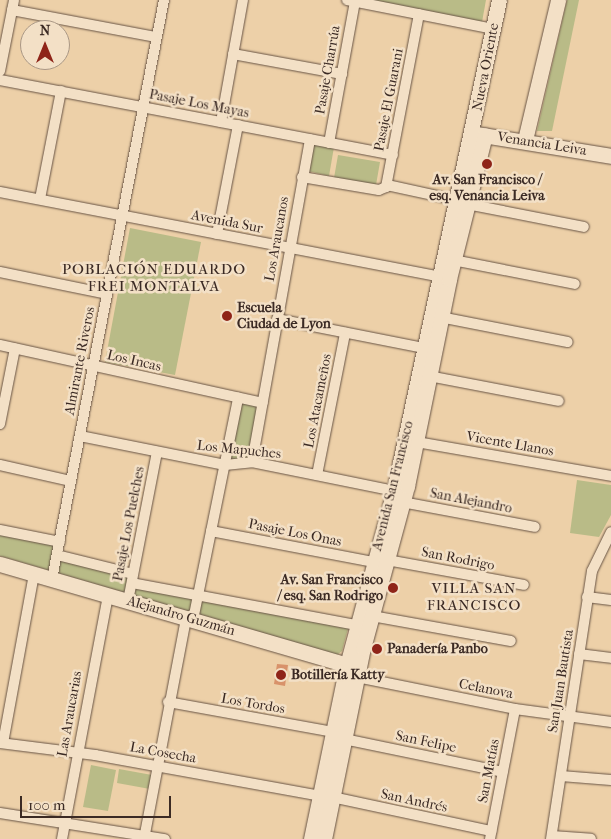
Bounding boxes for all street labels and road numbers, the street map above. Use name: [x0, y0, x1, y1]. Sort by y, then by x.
street label: Nueva Oriente: [469, 22, 503, 112]
street label: Pasaje Charrúa: [312, 24, 344, 116]
street label: Pasaje El Guarani: [371, 47, 407, 153]
street label: Pasaje Los Mayas: [147, 86, 251, 122]
street label: Venancia Leiva: [496, 129, 588, 159]
street label: Los Araucanos: [261, 195, 293, 283]
street label: Avenida Sur: [190, 207, 264, 237]
street label: Almirante Riveros: [61, 305, 99, 417]
street label: Los Incas: [105, 347, 163, 375]
street label: Los Atacameños: [301, 352, 335, 450]
street label: Avenida San Francisco: [369, 419, 417, 553]
street label: Vicente Llanos: [465, 428, 555, 460]
street label: Los Mapuches: [196, 437, 282, 463]
street label: Pasaje Los Puelches: [110, 465, 148, 583]
street label: San Alejandro: [429, 485, 513, 517]
street label: Pasaje Los Onas: [247, 516, 343, 550]
street label: San Rodrigo: [420, 544, 496, 574]
street label: Alejandro Guzmán: [125, 593, 237, 639]
street label: San Juan Bautista: [545, 628, 577, 734]
street label: Las Araucarias: [54, 670, 86, 758]
street label: Celanova: [457, 676, 515, 702]
street label: Los Tordos: [220, 690, 286, 718]
street label: San Felipe: [394, 727, 458, 757]
street label: San Matías: [475, 738, 503, 804]
street label: La Cosecha: [129, 739, 197, 767]
street label: San Andrés: [379, 786, 449, 816]

